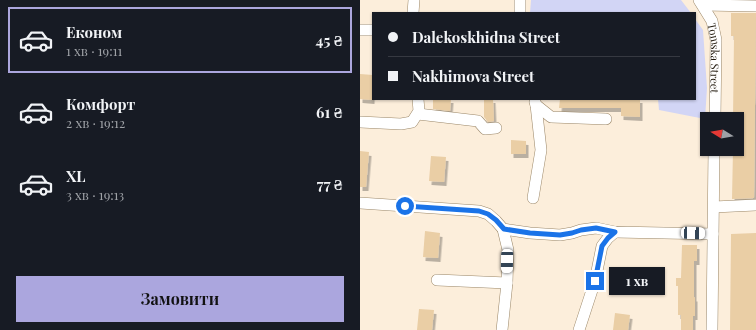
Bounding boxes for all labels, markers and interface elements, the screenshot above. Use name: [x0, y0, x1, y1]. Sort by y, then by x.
street label: Tomska Street: [705, 21, 724, 93]
icon: car: [18, 22, 54, 58]
text: Економ: [66, 22, 122, 42]
text: Dalekoskhidna Street: [412, 27, 560, 47]
text: 45 ₴: [316, 30, 342, 50]
text: 1 хв · 19:11: [66, 42, 122, 59]
text: Nakhimova Street: [412, 66, 534, 86]
icon: car: [18, 94, 54, 130]
text: Комфорт: [66, 94, 135, 114]
text: 61 ₴: [316, 102, 342, 122]
north arrow: [700, 112, 744, 156]
map controls: [700, 112, 744, 156]
text: 2 хв · 19:12: [66, 114, 125, 131]
icon: car: [18, 166, 54, 202]
text: XL: [66, 166, 86, 186]
text: 77 ₴: [317, 174, 342, 194]
text: 3 хв · 19:13: [66, 186, 124, 203]
route start: [396, 197, 414, 215]
car: [681, 227, 705, 239]
car: [501, 249, 513, 273]
callout: 1 хв: [609, 267, 665, 295]
route end: [586, 272, 604, 290]
text: 1 хв: [626, 272, 648, 289]
button: Замовити: [16, 276, 344, 322]

